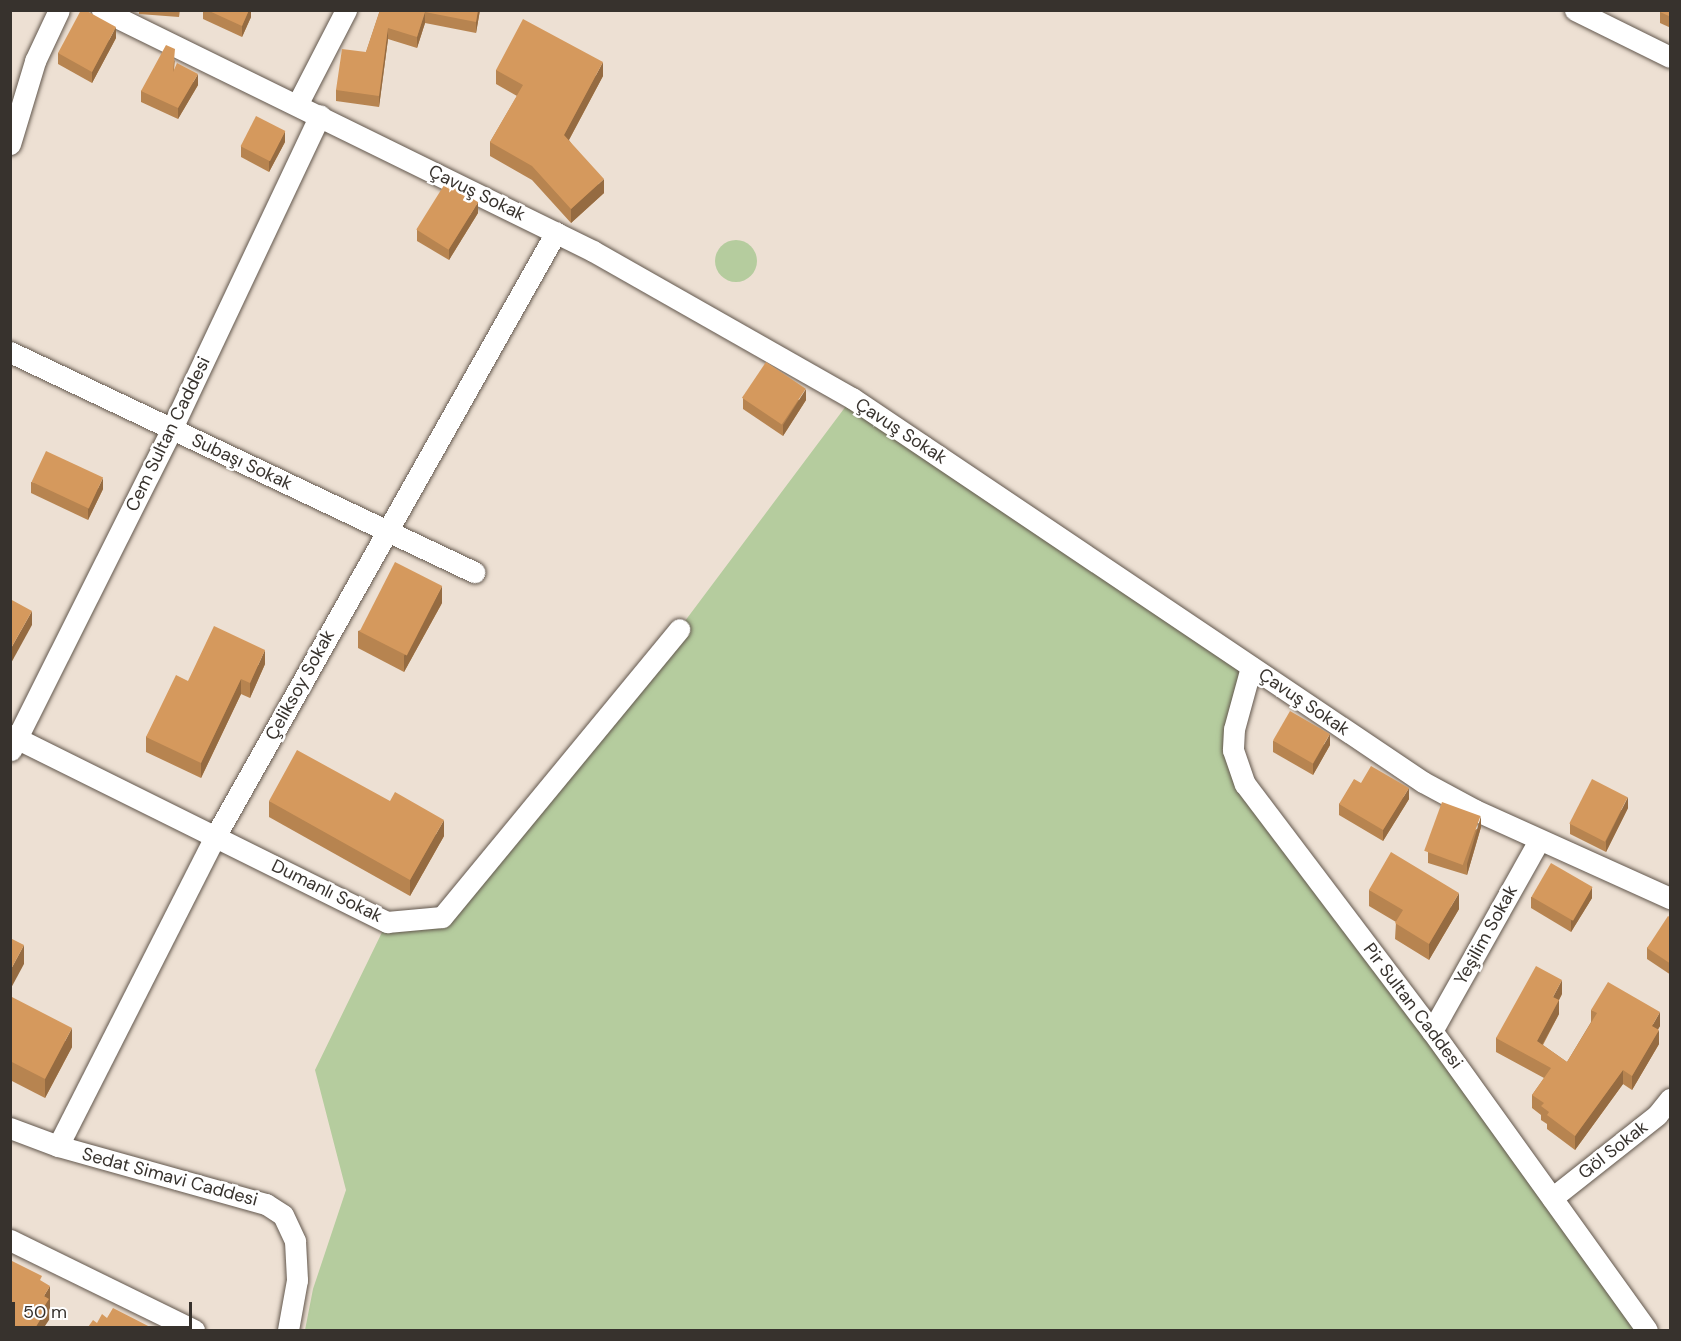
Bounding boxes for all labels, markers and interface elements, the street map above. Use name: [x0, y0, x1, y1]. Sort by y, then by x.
street label: Çavuş Sokak: [425, 160, 529, 226]
street label: Cem Sultan Caddesi: [121, 353, 215, 515]
street label: Çavuş Sokak: [851, 393, 951, 469]
street label: Subaşı Sokak: [188, 429, 296, 495]
street label: Çeliksoy Sokak: [261, 626, 339, 744]
street label: Çavuş Sokak: [1254, 664, 1354, 740]
street label: Dumanlı Sokak: [268, 855, 386, 927]
street label: Yeşilim Sokak: [1450, 881, 1522, 989]
street label: Pir Sultan Caddesi: [1359, 939, 1467, 1073]
street label: Göl Sokak: [1574, 1116, 1652, 1184]
street label: Sedat Simavi Caddesi: [80, 1143, 260, 1211]
scale bar: [15, 1290, 195, 1328]
text: 50 m: [23, 1300, 67, 1324]

